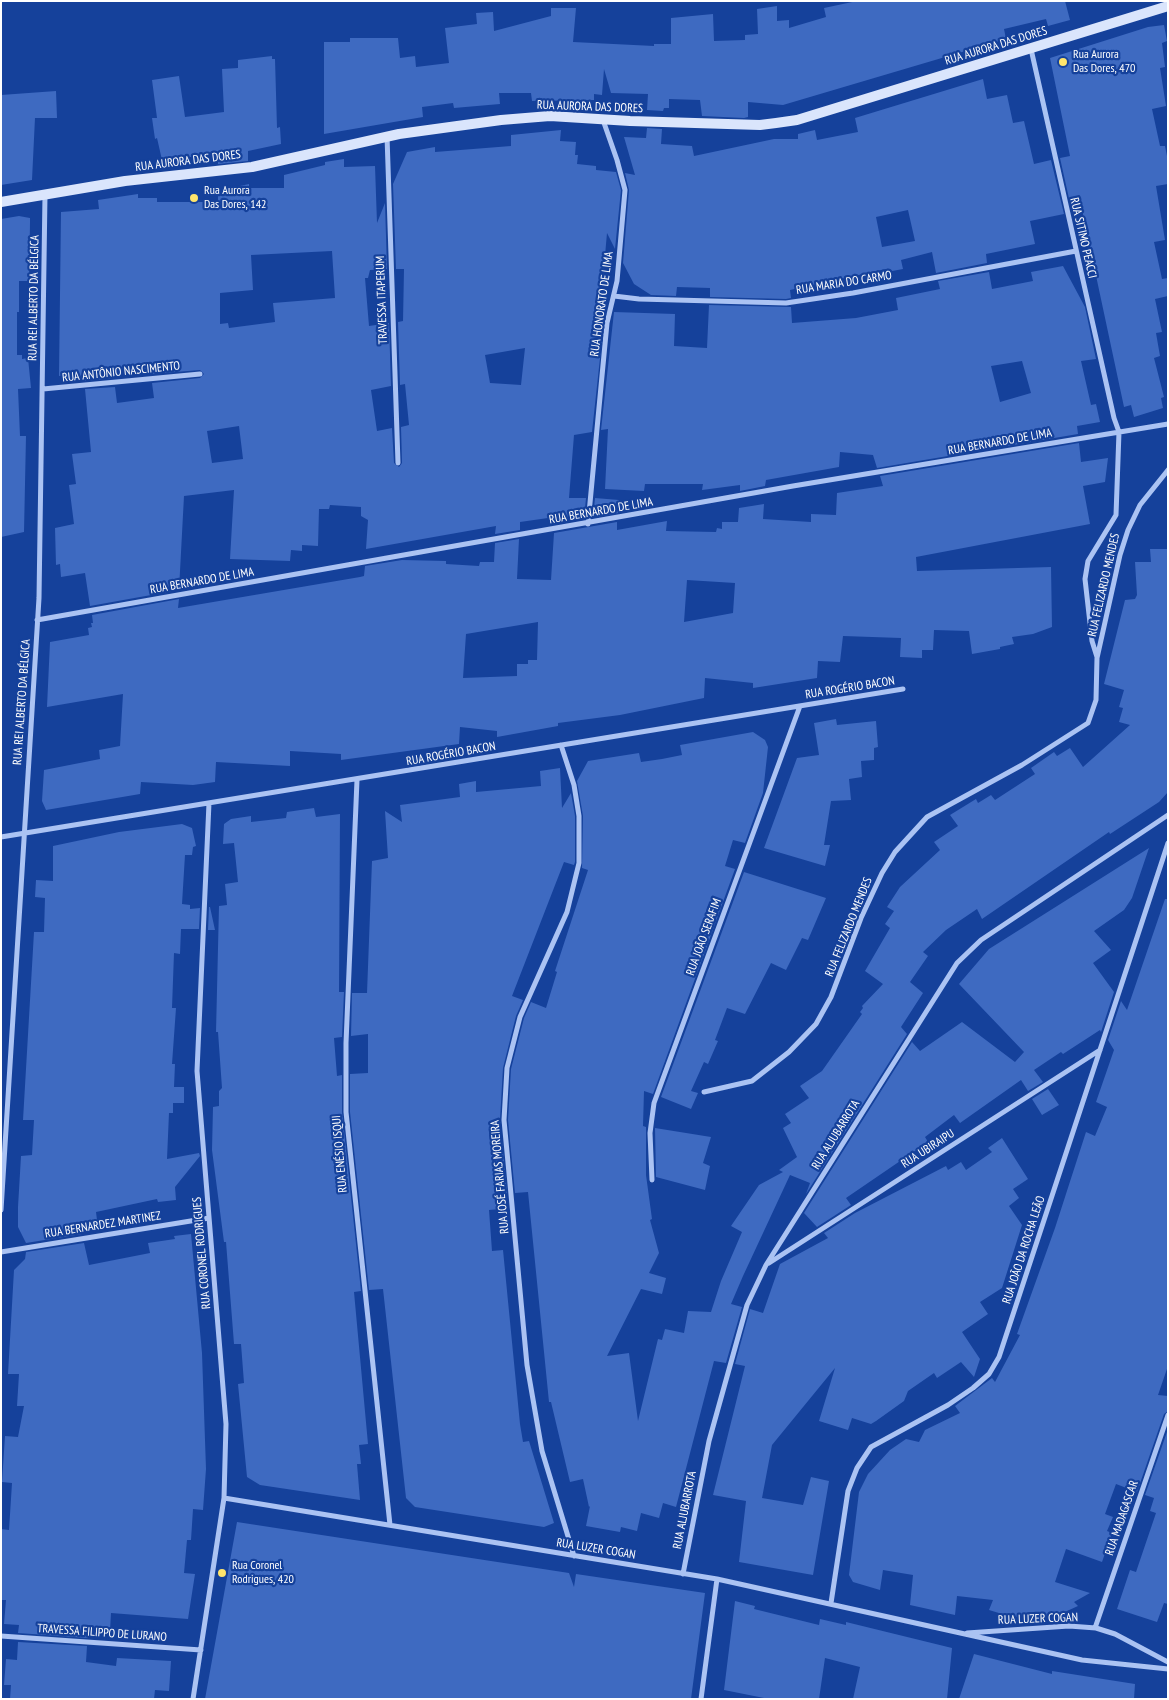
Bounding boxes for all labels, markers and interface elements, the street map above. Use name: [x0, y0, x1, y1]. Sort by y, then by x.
street label: RUA AURORA DAS DORES: [943, 24, 1049, 68]
place label: Rua Aurora Das Dores, 470: [1073, 48, 1135, 76]
marker: Rua Aurora Das Dores, 470: [1057, 56, 1069, 68]
street label: RUA AURORA DAS DORES: [537, 98, 643, 116]
street label: RUA AURORA DAS DORES: [134, 147, 242, 175]
place label: Rua Aurora Das Dores, 142: [204, 184, 266, 212]
marker: Rua Aurora Das Dores, 142: [188, 192, 200, 204]
street label: RUA SITIMO PEACCI: [1067, 196, 1099, 280]
street label: RUA REI ALBERTO DA BÉLGICA: [26, 235, 42, 361]
street label: RUA HONORATO DE LIMA: [587, 251, 617, 357]
street label: TRAVESSA ITAPERUM: [373, 255, 391, 345]
street label: RUA MARIA DO CARMO: [795, 268, 893, 298]
street label: RUA ANTÔNIO NASCIMENTO: [61, 359, 181, 385]
street label: RUA BERNARDO DE LIMA: [947, 426, 1053, 458]
street label: RUA BERNARDO DE LIMA: [548, 495, 654, 527]
street label: RUA FELIZARDO MENDES: [1085, 532, 1123, 638]
street label: RUA BERNARDO DE LIMA: [149, 565, 255, 597]
street label: RUA REI ALBERTO DA BÉLGICA: [10, 639, 34, 765]
street label: RUA ROGÉRIO BACON: [804, 674, 896, 702]
street label: RUA ROGÉRIO BACON: [405, 739, 497, 769]
street label: RUA FELIZARDO MENDES: [822, 875, 876, 979]
street label: RUA JOÃO SERAFIM: [683, 897, 725, 977]
street label: RUA ALJUBARROTA: [809, 1098, 863, 1172]
street label: RUA ENÉSIO ISQUI: [329, 1115, 351, 1193]
street label: RUA JOSÉ FARIAS MOREIRA: [488, 1119, 512, 1235]
street label: RUA UBIRAIPU: [899, 1126, 957, 1172]
street label: RUA JOÃO DA ROCHA LEÃO: [1000, 1194, 1048, 1306]
street label: RUA CORONEL RODRIGUES: [190, 1196, 214, 1310]
street label: RUA BERNARDEZ MARTINEZ: [44, 1209, 162, 1241]
street label: RUA ALJUBARROTA: [670, 1470, 700, 1550]
street label: RUA MADAGASCAR: [1102, 1479, 1142, 1557]
street label: RUA LUZER COGAN: [555, 1536, 637, 1562]
place label: Rua Coronel Rodrigues, 420: [232, 1559, 294, 1587]
marker: Rua Coronel Rodrigues, 420: [216, 1567, 228, 1579]
street label: RUA LUZER COGAN: [998, 1610, 1078, 1628]
street label: TRAVESSA FILIPPO DE LURANO: [37, 1621, 167, 1645]

